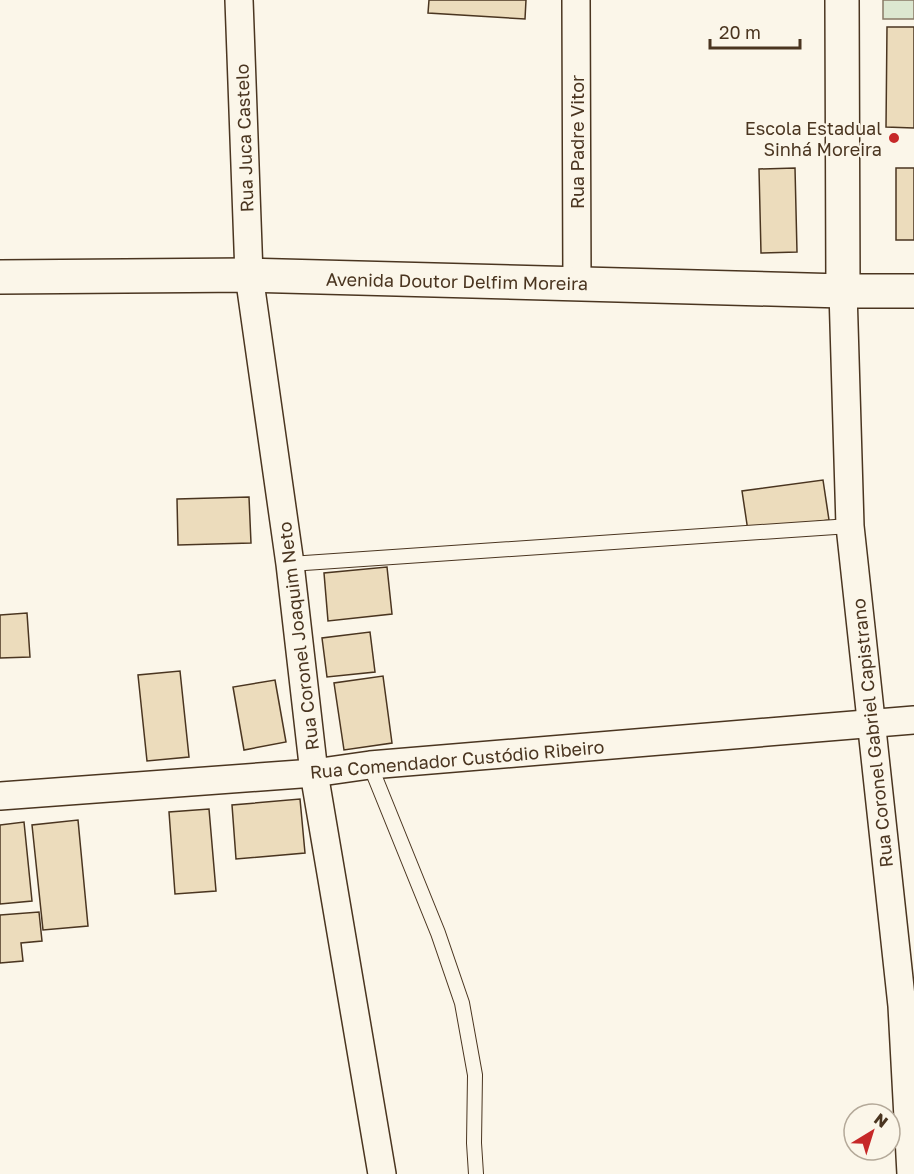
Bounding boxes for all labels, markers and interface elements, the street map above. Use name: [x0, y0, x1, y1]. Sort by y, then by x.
scale bar: [710, 12, 800, 50]
text: 20 m: [719, 21, 761, 43]
street label: Rua Juca Castelo: [230, 63, 258, 213]
street label: Rua Padre Vitor: [566, 75, 588, 209]
place label: Escola Estadual Sinhá Moreira: [745, 117, 882, 160]
marker: Escola Estadual Sinhá Moreira: [887, 131, 901, 145]
street label: Avenida Doutor Delfim Moreira: [326, 268, 588, 294]
street label: Rua Coronel Joaquim Neto: [273, 520, 323, 752]
street label: Rua Coronel Gabriel Capistrano: [847, 597, 897, 869]
street label: Rua Comendador Custódio Ribeiro: [309, 735, 605, 783]
north arrow: [842, 1102, 902, 1162]
text: N: [870, 1109, 892, 1132]

